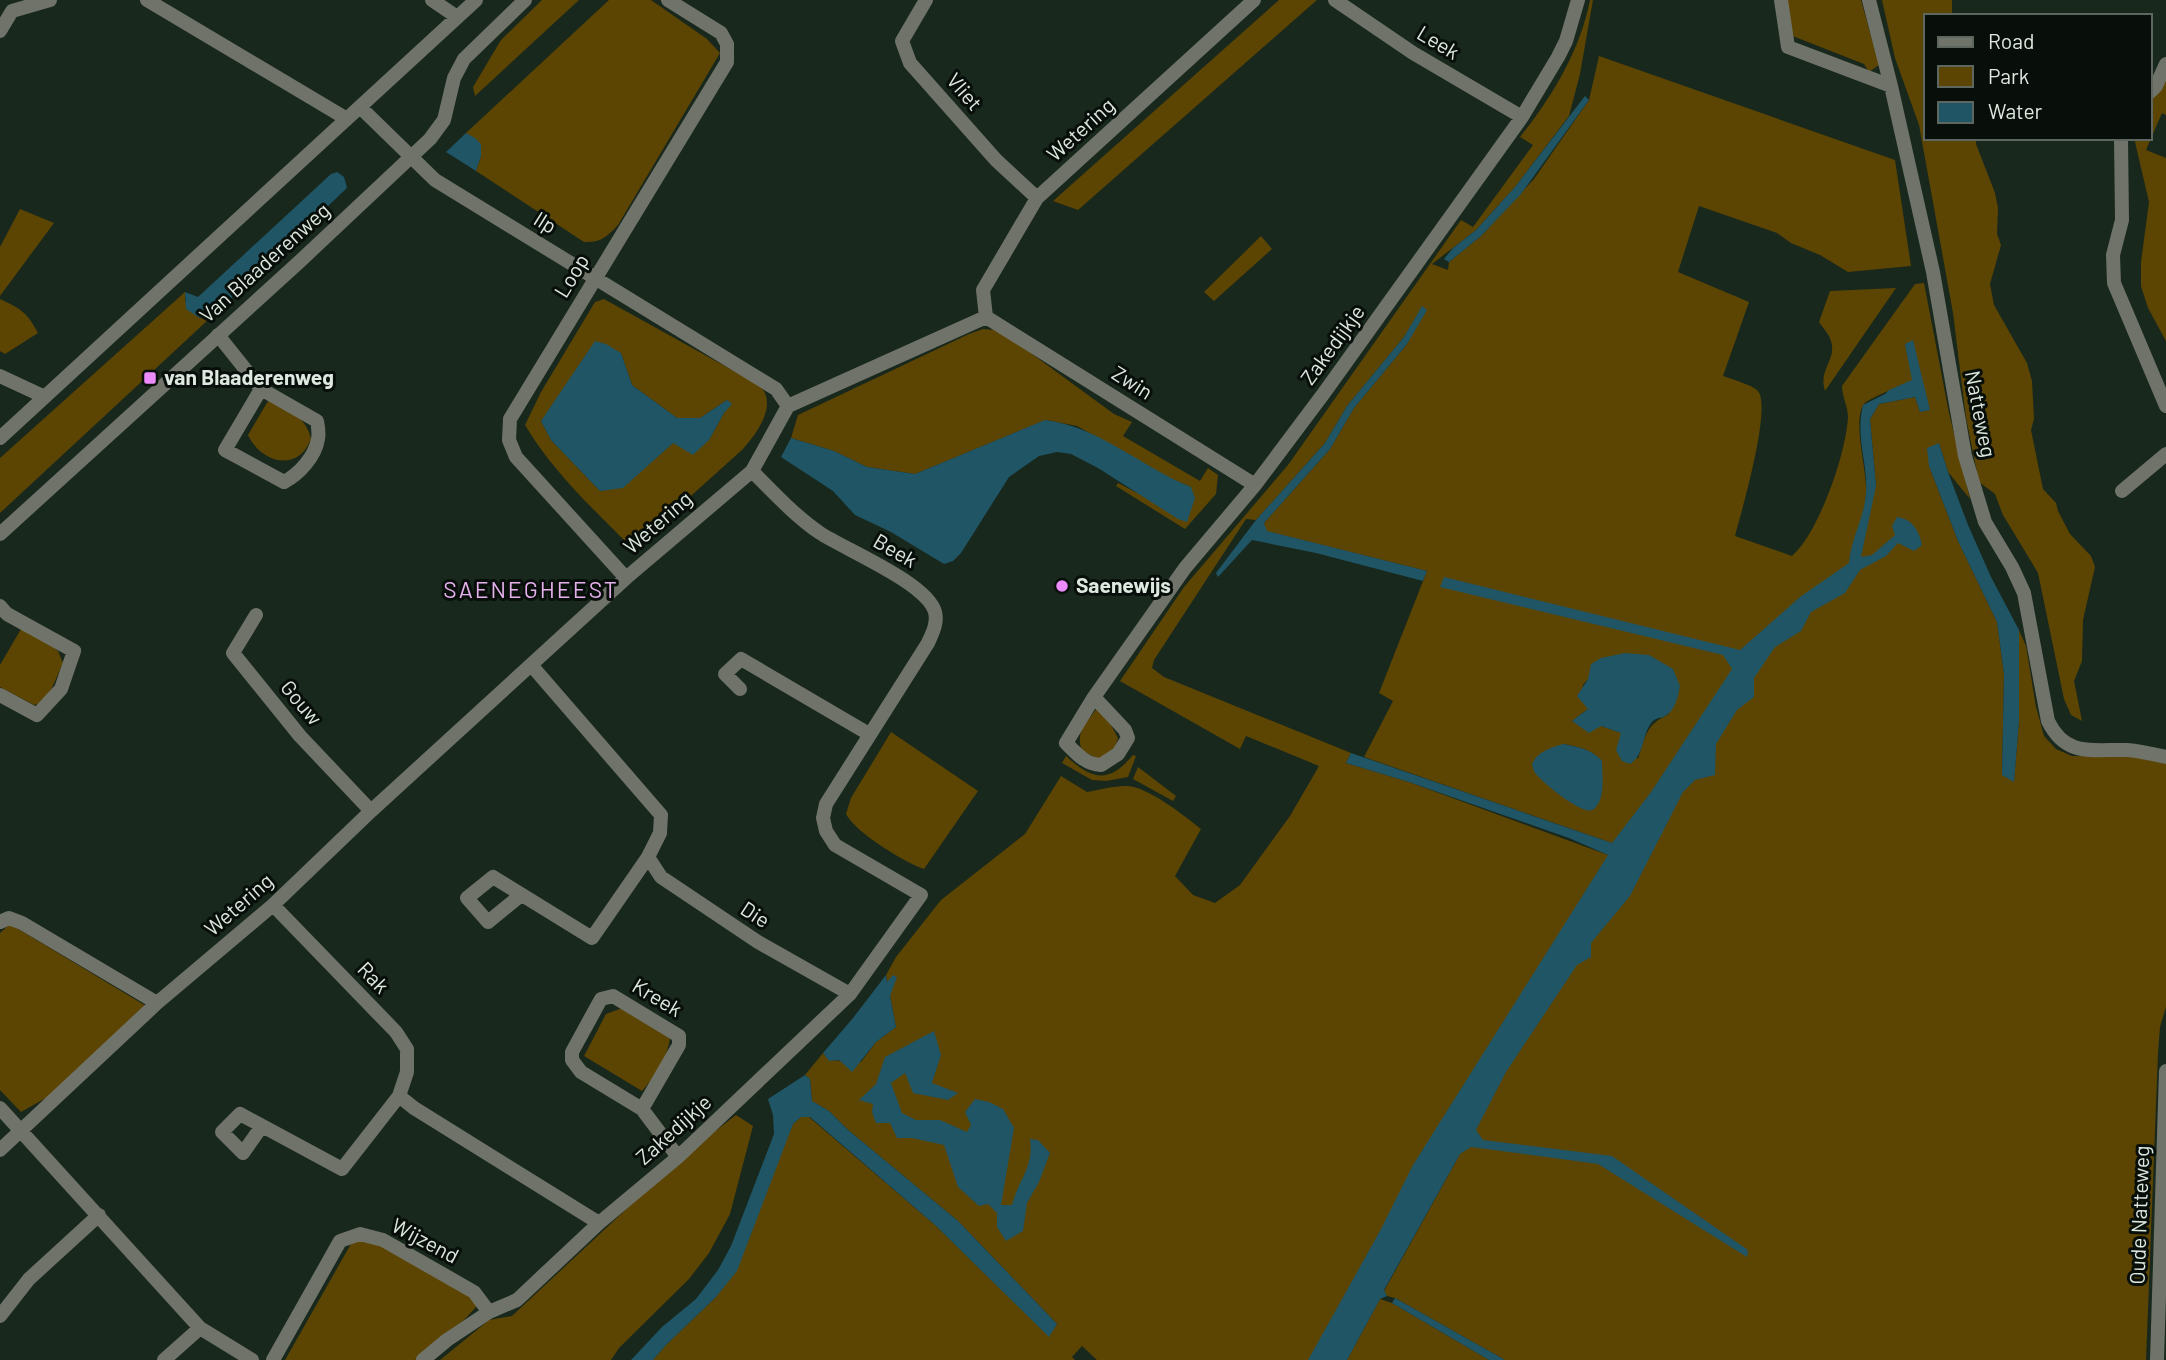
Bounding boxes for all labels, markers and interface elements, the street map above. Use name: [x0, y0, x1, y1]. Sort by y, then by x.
legend: [1924, 14, 2152, 140]
street label: Leek: [1413, 19, 1464, 64]
text: Road: [1988, 28, 2034, 53]
text: Park: [1988, 63, 2029, 88]
street label: Vliet: [942, 67, 988, 115]
street label: Wetering: [1041, 92, 1119, 166]
text: Water: [1988, 98, 2043, 123]
street label: Van Blaaderenweg: [194, 197, 334, 327]
street label: Ilp: [530, 205, 562, 238]
street label: Loop: [548, 249, 593, 302]
street label: Zakedijkje: [1295, 299, 1369, 389]
street label: Zwin: [1108, 360, 1158, 404]
place label: van Blaaderenweg: [164, 364, 334, 389]
street label: Natteweg: [1961, 368, 2002, 459]
marker: van Blaaderenweg: [142, 370, 158, 386]
street label: Wetering: [618, 485, 696, 558]
street label: Beek: [870, 527, 922, 572]
place label: Saenewijs: [1076, 572, 1171, 597]
district label: SAENEGHEEST: [443, 575, 619, 603]
marker: Saenewijs: [1054, 578, 1070, 594]
street label: Gouw: [276, 675, 328, 729]
street label: Wetering: [199, 867, 277, 940]
street label: Die: [737, 895, 775, 932]
street label: Rak: [353, 956, 395, 998]
street label: Kreek: [628, 972, 687, 1021]
street label: Zakedijkje: [630, 1089, 716, 1169]
street label: Oude Natteweg: [2124, 1145, 2153, 1285]
street label: Wijzend: [388, 1212, 463, 1268]

